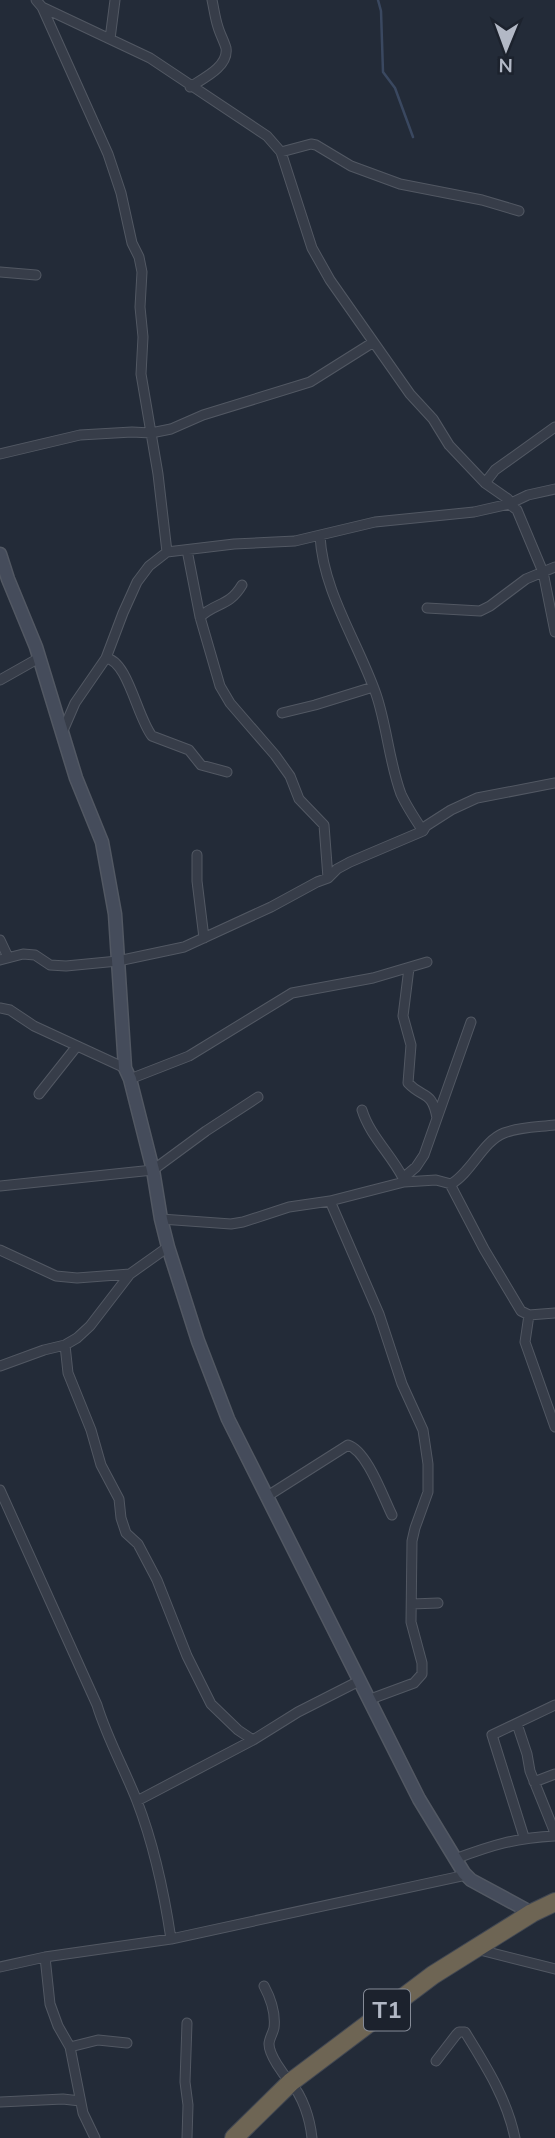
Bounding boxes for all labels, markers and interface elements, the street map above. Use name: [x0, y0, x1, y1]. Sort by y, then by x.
north arrow: [471, 14, 541, 84]
text: N: [498, 54, 513, 78]
road number: T1: [364, 1990, 410, 2031]

